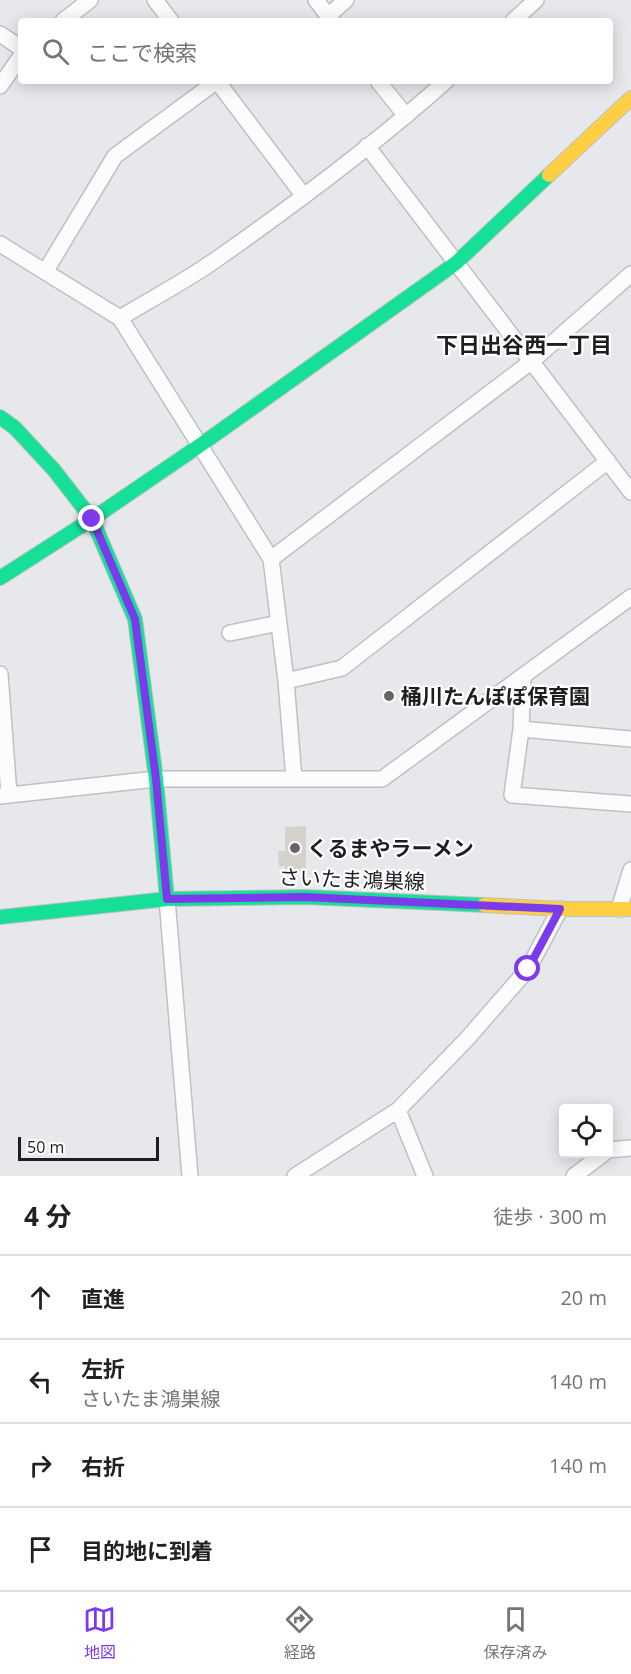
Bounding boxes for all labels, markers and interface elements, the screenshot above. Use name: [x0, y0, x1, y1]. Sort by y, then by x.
search box: [18, 18, 613, 84]
icon: search: [39, 35, 72, 68]
text: ここで検索: [87, 37, 197, 67]
district label: 下日出谷西一丁目: [436, 329, 612, 359]
route end: [78, 505, 104, 531]
place label: 桶川たんぽぽ保育園: [401, 682, 590, 710]
marker: 桶川たんぽぽ保育園: [382, 689, 396, 703]
place label: くるまやラーメン: [307, 834, 474, 862]
marker: くるまやラーメン: [288, 841, 302, 855]
street label: さいたま鴻巣線: [278, 862, 426, 896]
route start: [514, 955, 540, 981]
map controls: [559, 1104, 613, 1158]
button: locate: [559, 1104, 613, 1158]
scale bar: [18, 1134, 159, 1162]
text: 50 m: [27, 1136, 64, 1158]
text: 4 分: [24, 1198, 72, 1234]
text: 徒歩 · 300 m: [493, 1203, 607, 1230]
icon: ahead: [24, 1281, 57, 1314]
text: 直進: [81, 1283, 125, 1313]
text: 20 m: [560, 1284, 607, 1311]
text: 左折: [81, 1353, 125, 1383]
icon: left: [24, 1365, 57, 1398]
text: 140 m: [549, 1368, 607, 1395]
text: さいたま鴻巣線: [81, 1385, 220, 1412]
icon: right: [24, 1449, 57, 1482]
text: 右折: [81, 1451, 125, 1481]
text: 140 m: [549, 1452, 607, 1479]
icon: arrive: [24, 1533, 57, 1566]
text: 目的地に到着: [81, 1535, 213, 1565]
tab: 地図: [83, 1603, 116, 1663]
tab: 経路: [283, 1603, 316, 1663]
tab: 保存済み: [483, 1603, 547, 1663]

